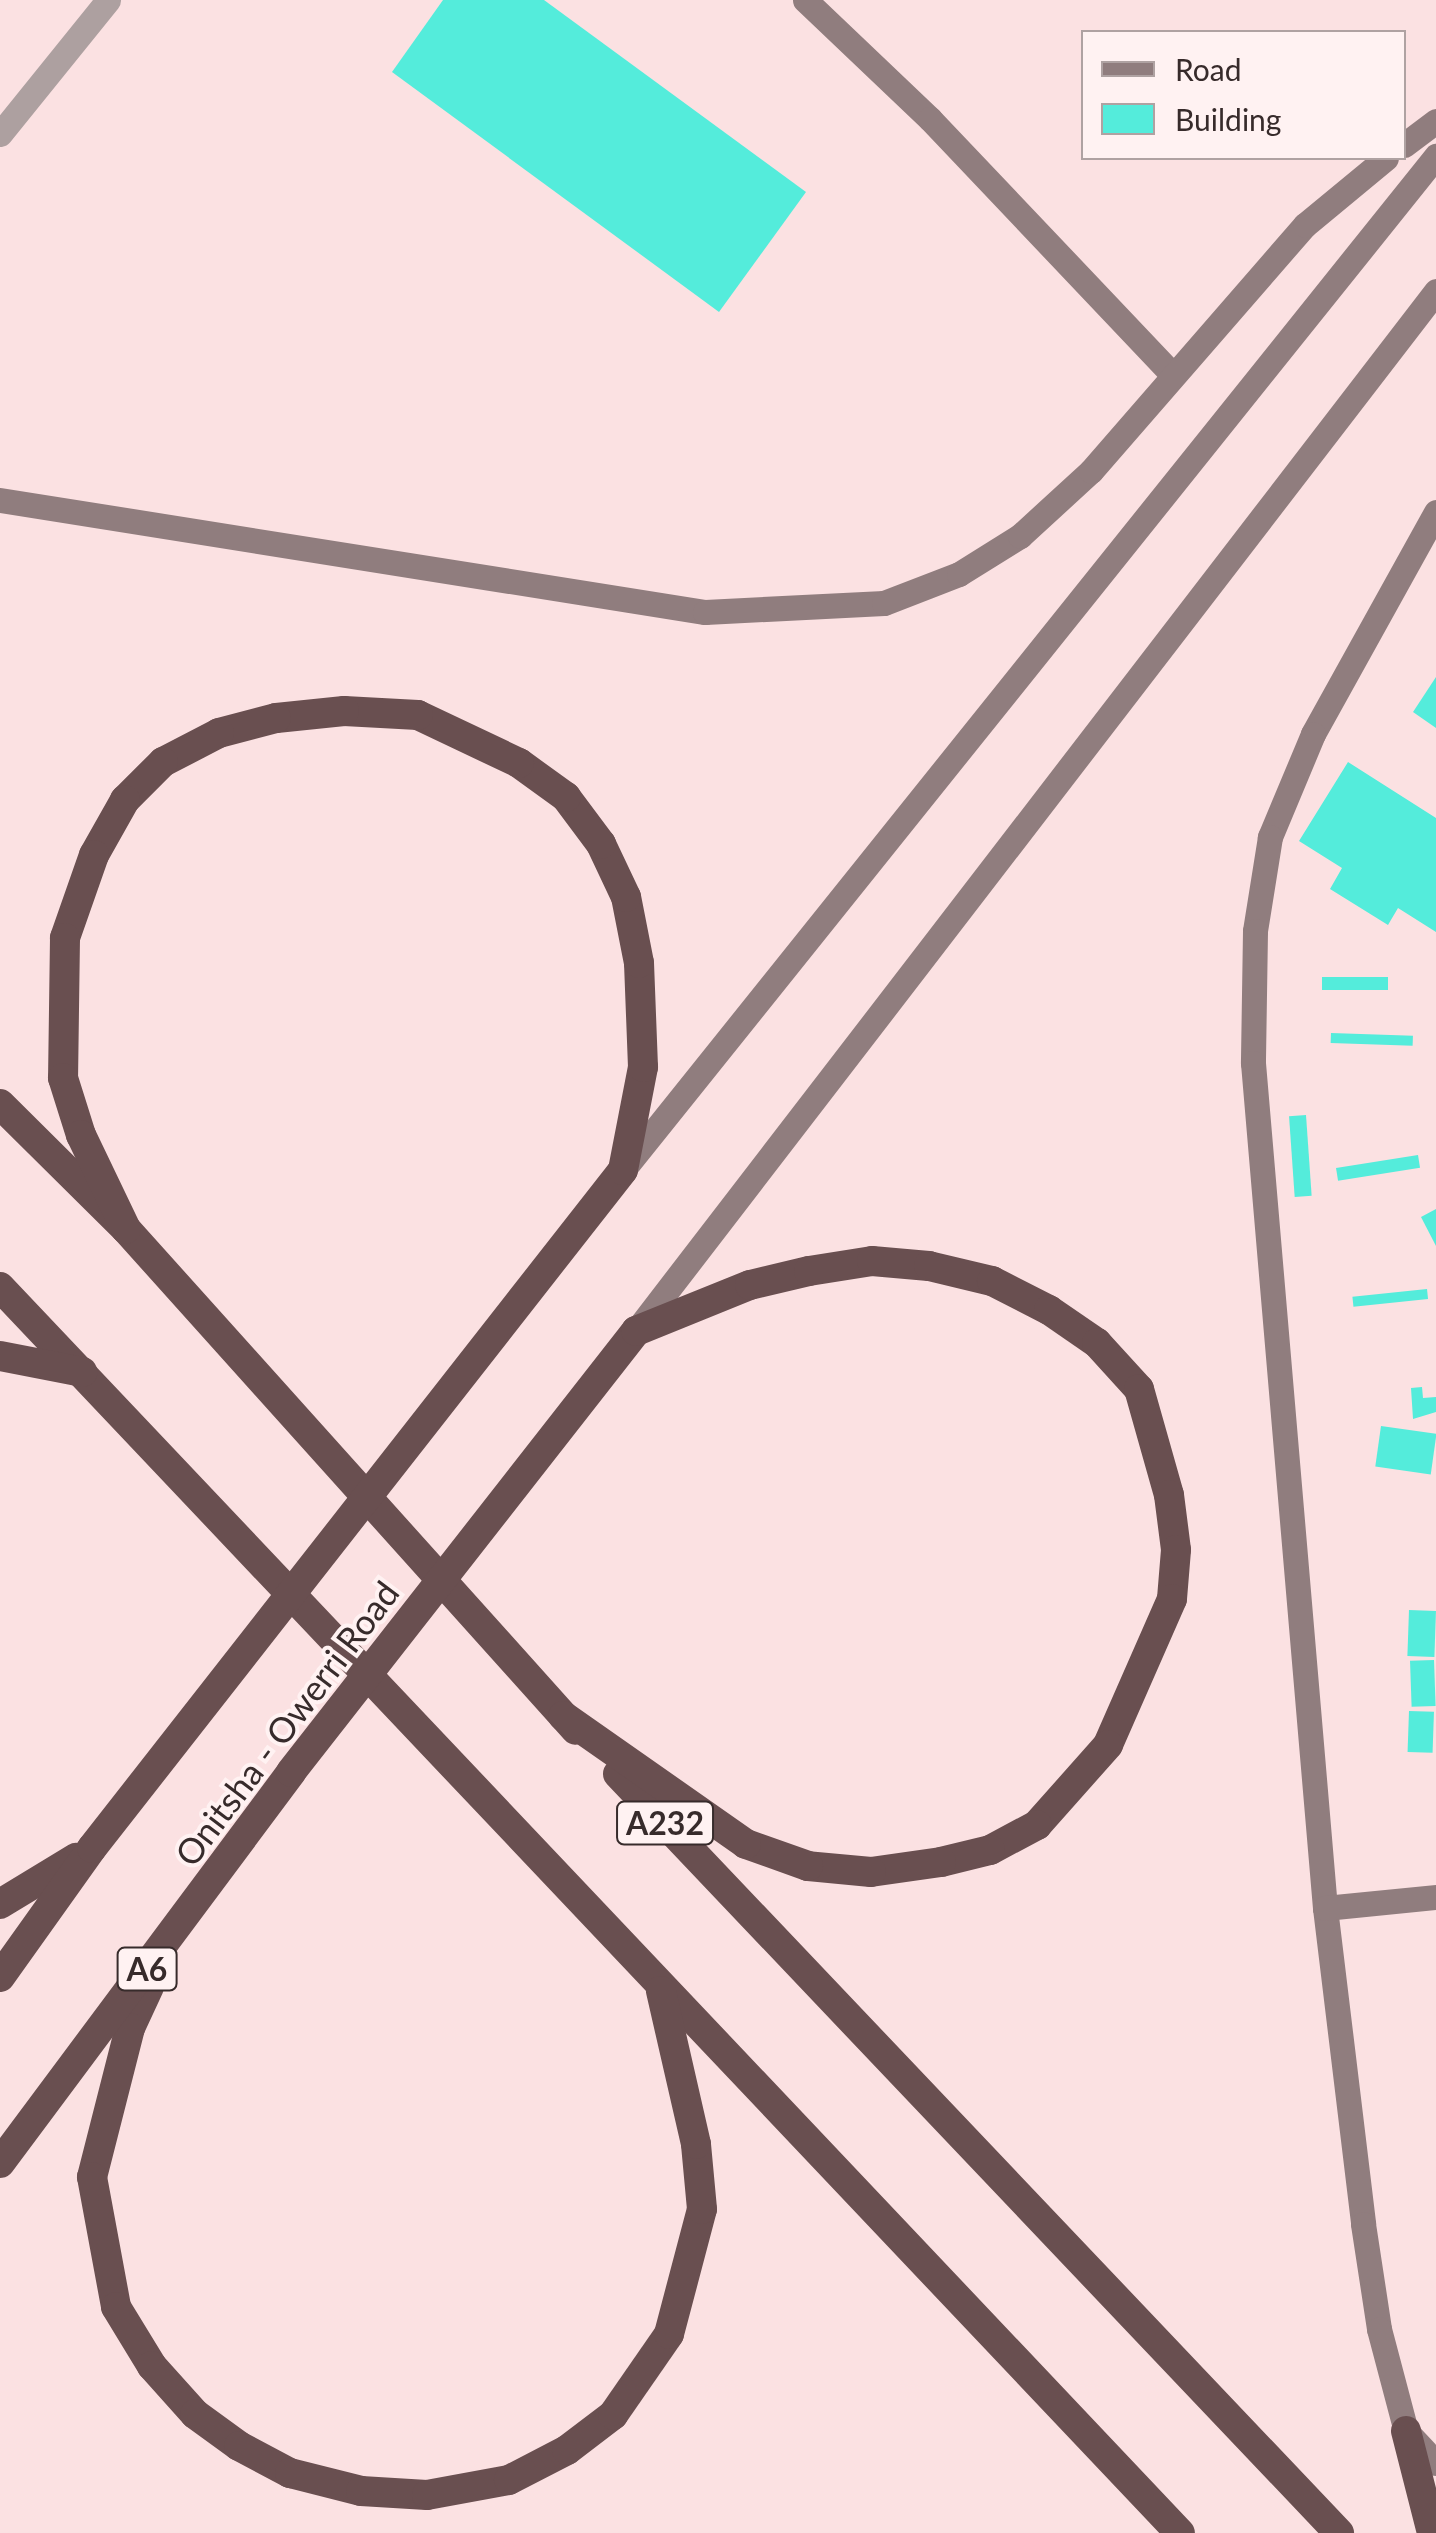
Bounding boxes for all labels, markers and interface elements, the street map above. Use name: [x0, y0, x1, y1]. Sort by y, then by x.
legend: [1081, 30, 1406, 160]
text: Road: [1175, 51, 1242, 87]
text: Building: [1175, 101, 1281, 137]
street label: Onitsha - Owerri Road: [165, 1572, 407, 1874]
road number: A232: [615, 1796, 715, 1850]
road number: A6: [114, 1942, 180, 1996]

